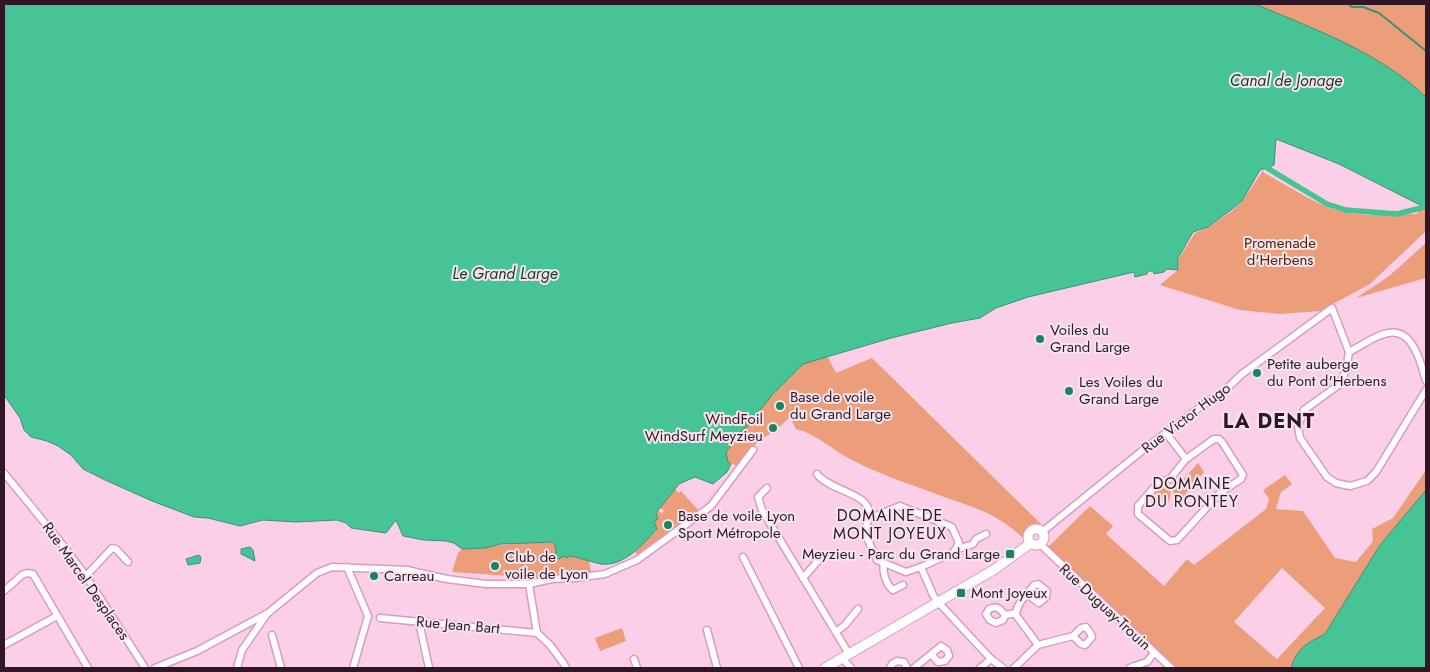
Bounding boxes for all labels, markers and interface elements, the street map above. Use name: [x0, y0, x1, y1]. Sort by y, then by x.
water label: Canal de Jonage: [1230, 69, 1342, 92]
park label: Promenade d'Herbens: [1244, 232, 1316, 271]
water label: Le Grand Large: [452, 262, 558, 285]
place label: Voiles du Grand Large: [1050, 319, 1130, 358]
marker: Voiles du Grand Large: [1034, 333, 1046, 345]
place label: Petite auberge du Pont d'Herbens: [1267, 353, 1386, 392]
marker: Petite auberge du Pont d'Herbens: [1251, 367, 1263, 379]
place label: Les Voiles du Grand Large: [1079, 371, 1163, 410]
street label: Rue Victor Hugo: [1137, 377, 1235, 459]
marker: Les Voiles du Grand Large: [1063, 385, 1075, 397]
place label: Base de voile du Grand Large: [790, 386, 891, 425]
marker: Base de voile du Grand Large: [774, 400, 786, 412]
district label: LA DENT: [1223, 407, 1315, 436]
place label: WindFoil WindSurf Meyzieu: [645, 408, 763, 447]
marker: WindFoil WindSurf Meyzieu: [767, 422, 779, 434]
district label: DOMAINE DU RONTEY: [1145, 472, 1239, 513]
district label: DOMAINE DE MONT JOYEUX: [833, 504, 947, 545]
place label: Base de voile Lyon Sport Métropole: [678, 505, 795, 544]
street label: Rue Marcel Desplaces: [37, 517, 135, 645]
marker: Base de voile Lyon Sport Métropole: [662, 519, 674, 531]
place label: Meyzieu - Parc du Grand Large: [802, 543, 1000, 565]
place label: Club de voile de Lyon: [505, 546, 588, 585]
marker: Meyzieu - Parc du Grand Large: [1004, 548, 1016, 560]
street label: Rue Duguay-Trouin: [1054, 559, 1156, 655]
marker: Club de voile de Lyon: [489, 560, 501, 572]
place label: Carreau: [384, 565, 434, 587]
marker: Carreau: [368, 570, 380, 582]
place label: Mont Joyeux: [971, 582, 1048, 604]
marker: Mont Joyeux: [955, 587, 967, 599]
street label: Rue Jean Bart: [415, 610, 501, 640]

